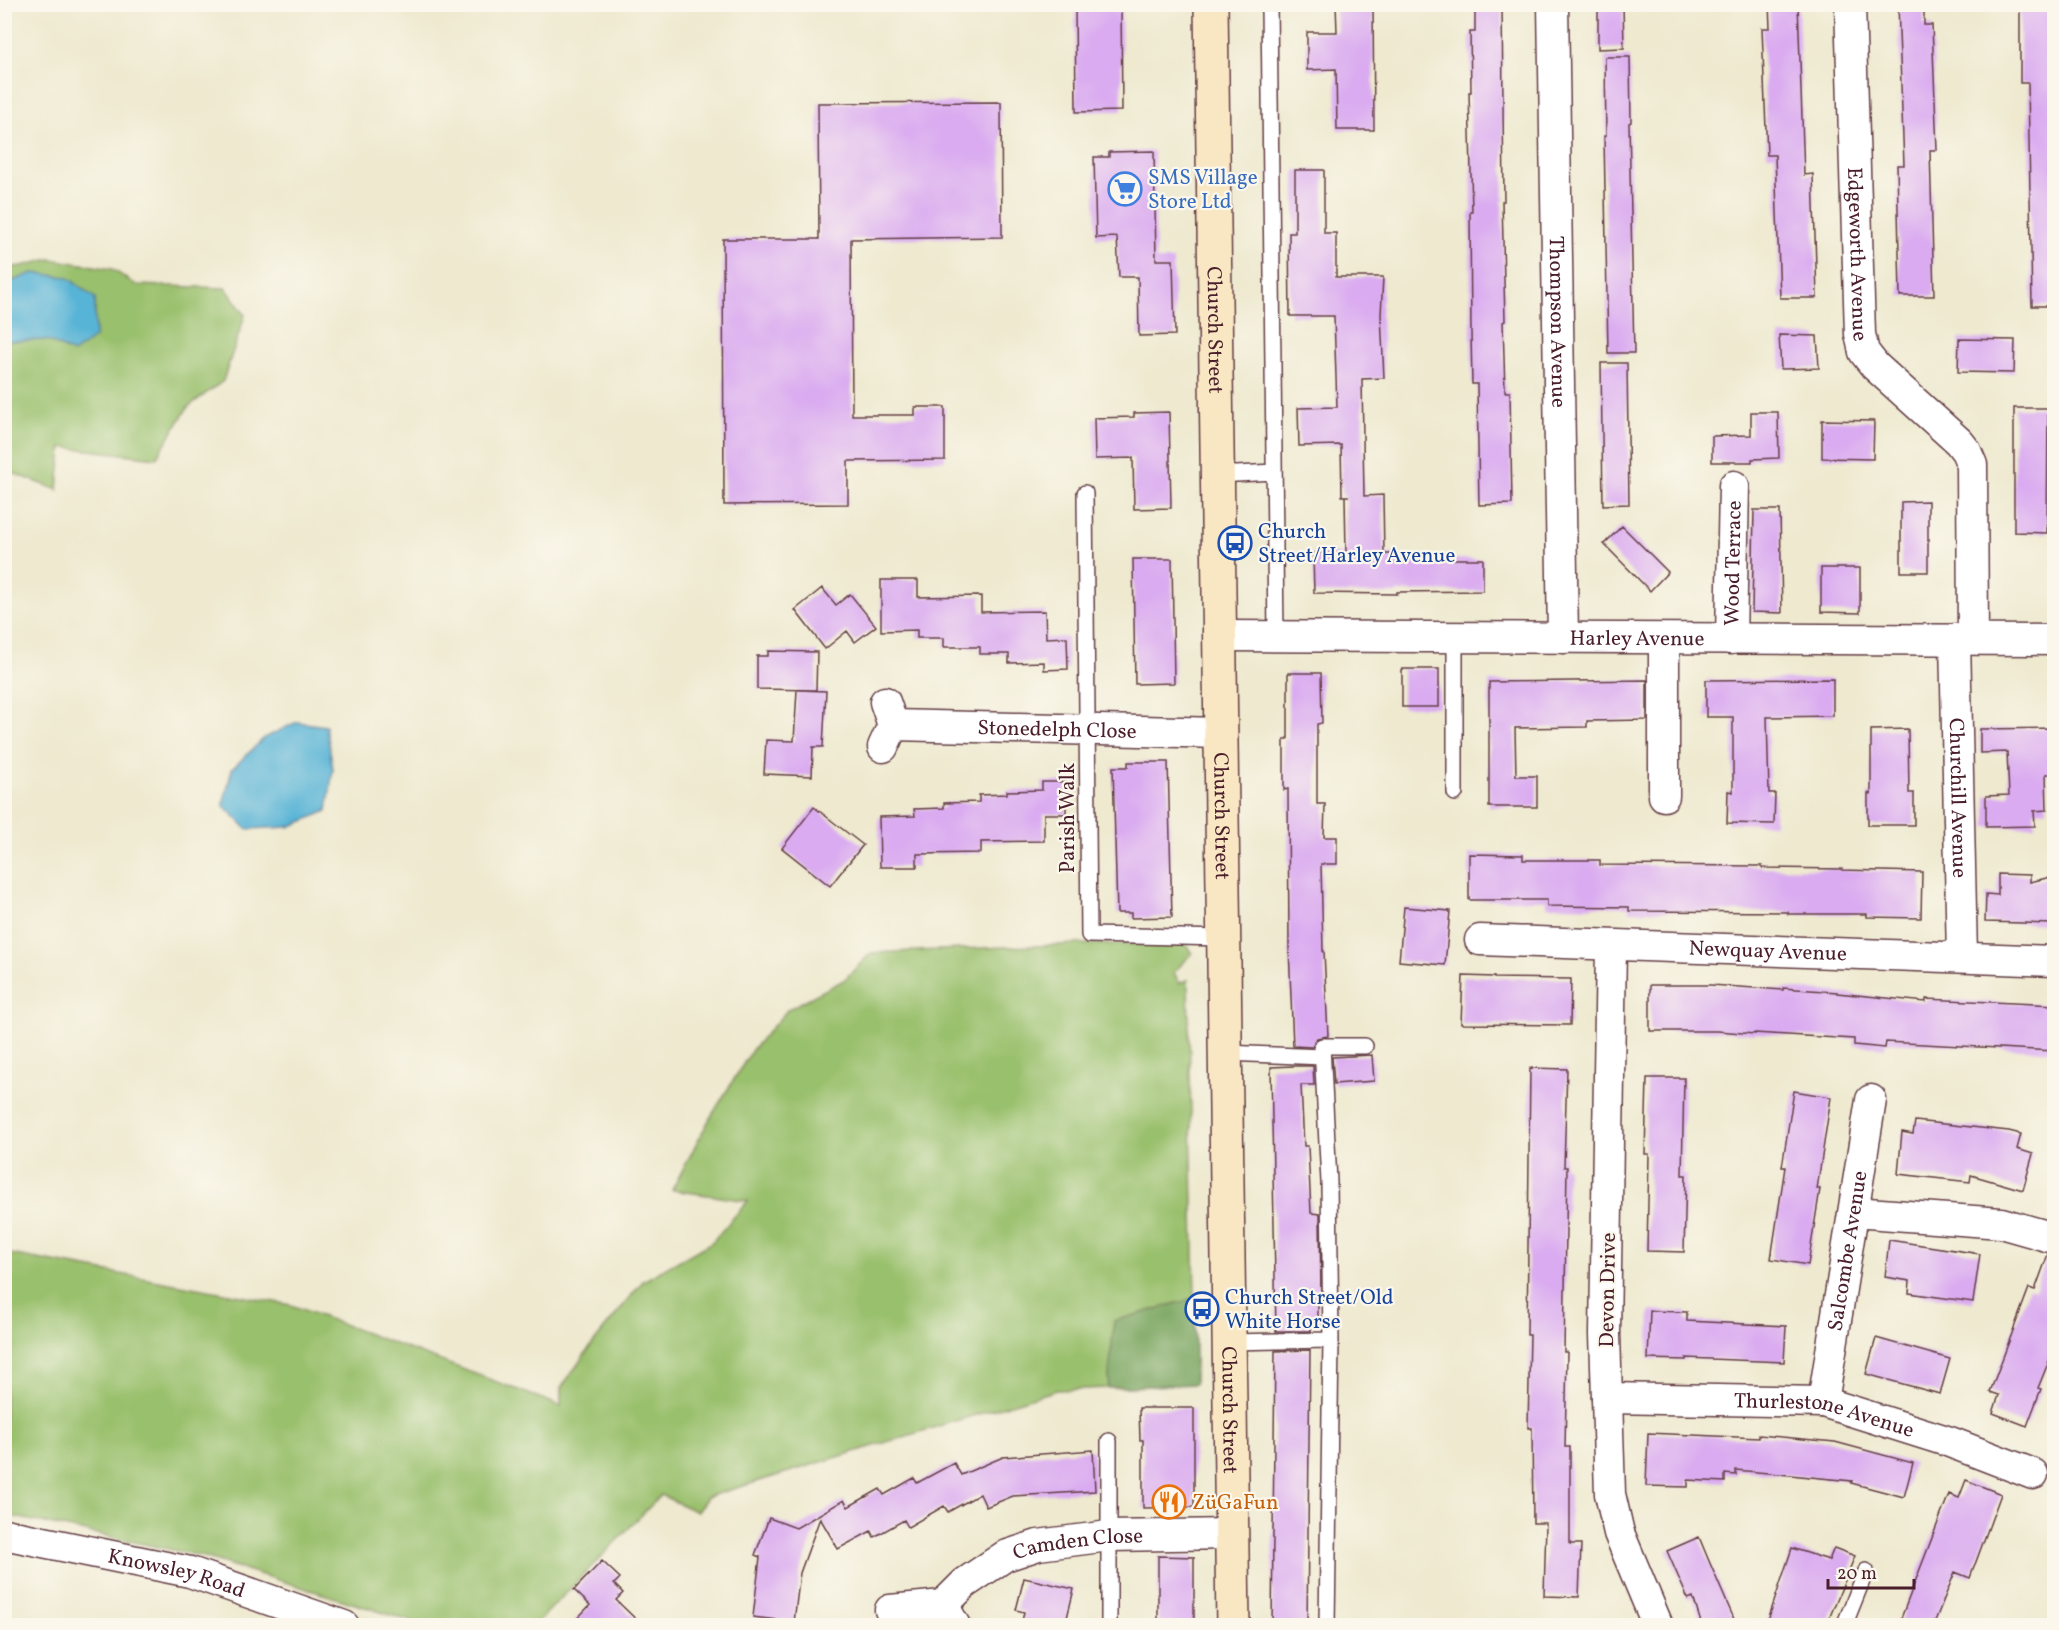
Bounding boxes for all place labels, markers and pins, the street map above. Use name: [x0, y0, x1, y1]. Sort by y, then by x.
place label: SMS Village Store Ltd: [1148, 164, 1258, 217]
supermarket icon: SMS Village Store Ltd: [1107, 171, 1143, 207]
place label: Church Street/Harley Avenue: [1258, 518, 1455, 571]
bus stop icon: Church Street/Harley Avenue: [1217, 525, 1253, 561]
place label: Church Street/Old White Horse: [1225, 1284, 1394, 1337]
bus stop icon: Church Street/Old White Horse: [1184, 1291, 1220, 1327]
restaurant icon: ZüGaFun: [1151, 1484, 1187, 1520]
place label: ZüGaFun: [1192, 1489, 1278, 1518]

